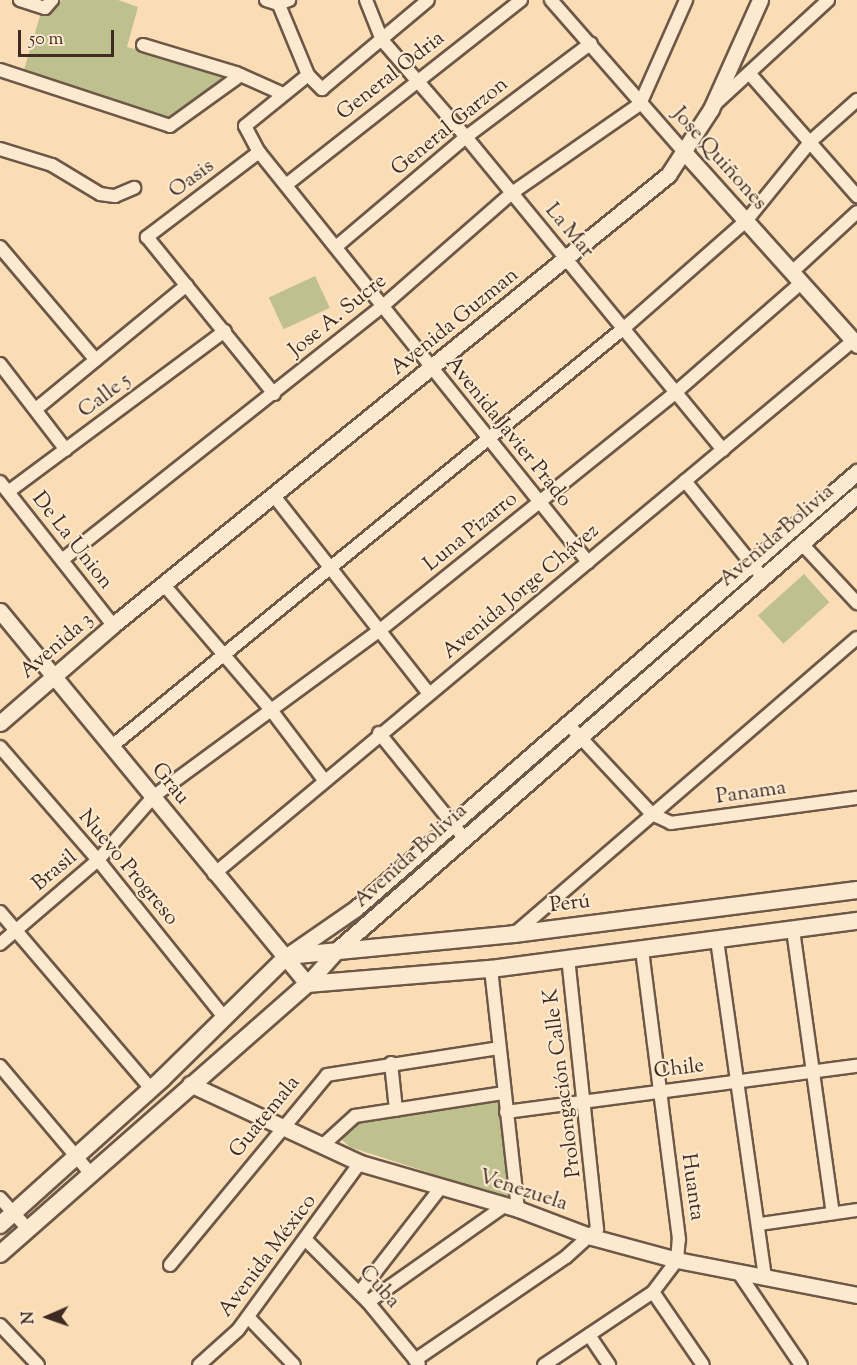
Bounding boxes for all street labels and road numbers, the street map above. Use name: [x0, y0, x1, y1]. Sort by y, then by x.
street label: General Odria: [332, 26, 450, 126]
street label: General Garzon: [386, 72, 514, 182]
street label: Jose Quiñones: [666, 102, 772, 216]
street label: Oasis: [164, 154, 220, 204]
street label: La Mar: [539, 199, 599, 263]
street label: Avenida Guzman: [386, 263, 524, 381]
street label: Jose A. Sucre: [284, 269, 392, 363]
street label: Avenida Javier Prado: [439, 351, 577, 513]
street label: Calle 5: [74, 368, 136, 424]
street label: Avenida Bolivia: [715, 479, 839, 593]
street label: De La Union: [26, 487, 118, 595]
street label: Luna Pizarro: [419, 487, 523, 577]
street label: Avenida Jorge Chávez: [437, 519, 605, 665]
street label: Avenida 3: [15, 607, 99, 685]
street label: Grau: [146, 758, 194, 810]
street label: Panama: [714, 776, 788, 810]
street label: Avenida Bolivia: [349, 799, 473, 913]
street label: Nuevo Progreso: [72, 805, 184, 931]
street label: Brasil: [27, 845, 83, 897]
street label: Perú: [548, 889, 592, 919]
street label: Prolongación Calle K: [539, 987, 587, 1179]
street label: Chile: [652, 1053, 706, 1085]
street label: Guatemala: [224, 1071, 306, 1163]
street label: Huanta: [675, 1152, 709, 1222]
street label: Venezuela: [475, 1165, 571, 1217]
street label: Avenida México: [214, 1190, 322, 1322]
street label: Cuba: [353, 1260, 405, 1314]

